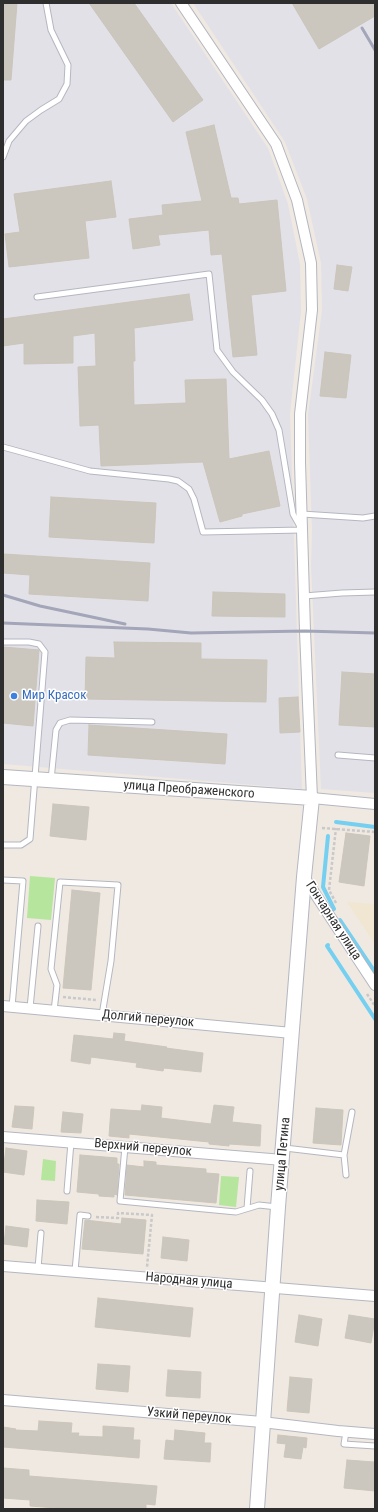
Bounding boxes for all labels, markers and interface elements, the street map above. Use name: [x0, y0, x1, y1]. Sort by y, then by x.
place label: Мир Красок: [22, 688, 86, 704]
marker: Мир Красок: [9, 691, 19, 701]
street label: улица Преображенского: [123, 778, 255, 802]
street label: Гончарная улица: [302, 879, 364, 963]
street label: Долгий переулок: [101, 1007, 195, 1031]
street label: улица Петина: [272, 1117, 294, 1191]
street label: Верхний переулок: [94, 1136, 192, 1160]
street label: Народная улица: [145, 1269, 233, 1293]
street label: Узкий переулок: [146, 1405, 232, 1427]

